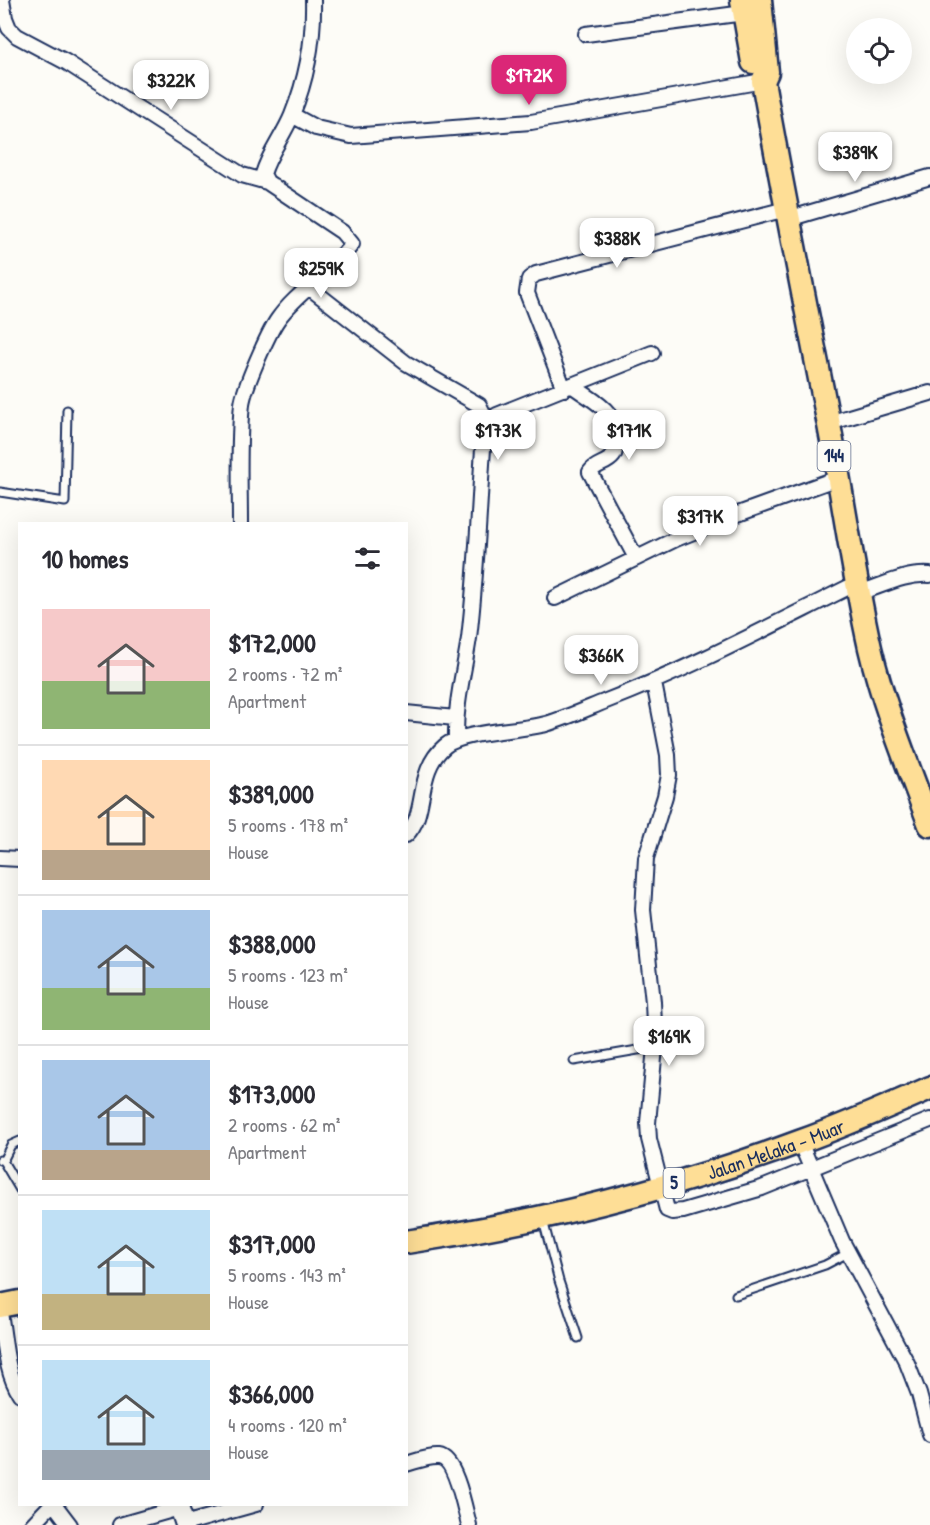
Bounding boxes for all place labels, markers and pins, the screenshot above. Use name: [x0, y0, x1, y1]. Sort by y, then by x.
pin: $172K: [487, 55, 571, 106]
pin: $322K: [129, 60, 213, 111]
pin: $389K: [813, 132, 897, 183]
pin: $388K: [575, 218, 659, 269]
pin: $259K: [279, 248, 363, 299]
pin: $173K: [456, 410, 540, 461]
pin: $171K: [587, 410, 671, 461]
pin: $317K: [658, 496, 742, 547]
pin: $366K: [559, 635, 643, 686]
pin: $169K: [627, 1016, 711, 1067]

